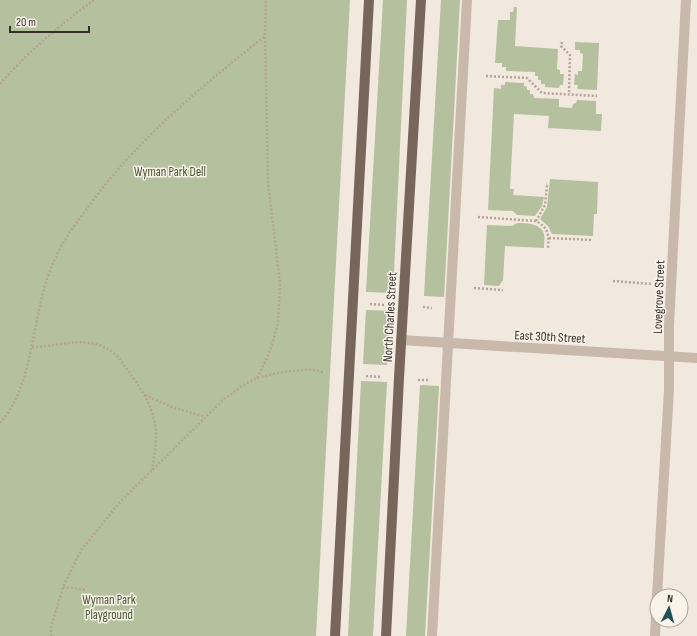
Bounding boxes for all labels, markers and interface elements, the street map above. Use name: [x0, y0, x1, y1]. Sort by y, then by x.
scale bar: [10, 8, 89, 34]
text: 20 m: [16, 15, 36, 30]
park label: Wyman Park Dell: [134, 164, 206, 180]
street label: Lovegrove Street: [650, 260, 668, 334]
street label: North Charles Street: [380, 272, 400, 362]
street label: East 30th Street: [514, 327, 586, 347]
north arrow: [649, 588, 689, 628]
park label: Wyman Park Playground: [82, 592, 136, 623]
text: N: [666, 592, 674, 605]

